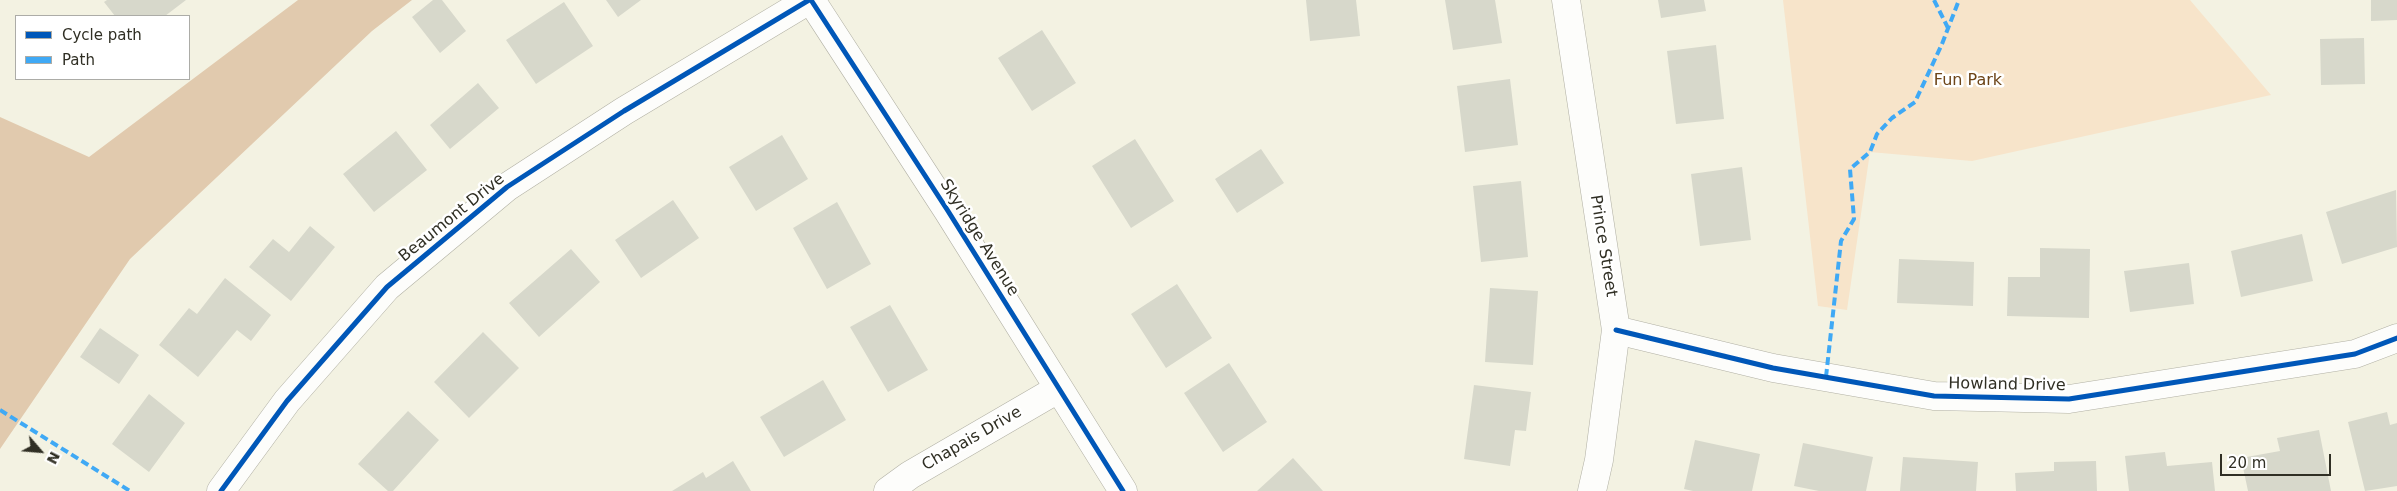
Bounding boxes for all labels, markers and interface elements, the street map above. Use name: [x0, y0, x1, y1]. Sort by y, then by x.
legend: [15, 15, 190, 80]
text: Cycle path: [62, 26, 142, 44]
text: Path: [62, 51, 95, 69]
park label: Fun Park: [1934, 71, 2002, 91]
street label: Beaumont Drive: [395, 170, 509, 266]
street label: Skyridge Avenue: [935, 176, 1023, 300]
street label: Prince Street: [1585, 194, 1621, 298]
street label: Howland Drive: [1948, 374, 2066, 396]
street label: Chapais Drive: [919, 403, 1025, 475]
north arrow: [15, 426, 65, 476]
scale bar: [2222, 444, 2333, 476]
text: N: [44, 449, 63, 467]
text: 20 m: [2228, 454, 2266, 472]

